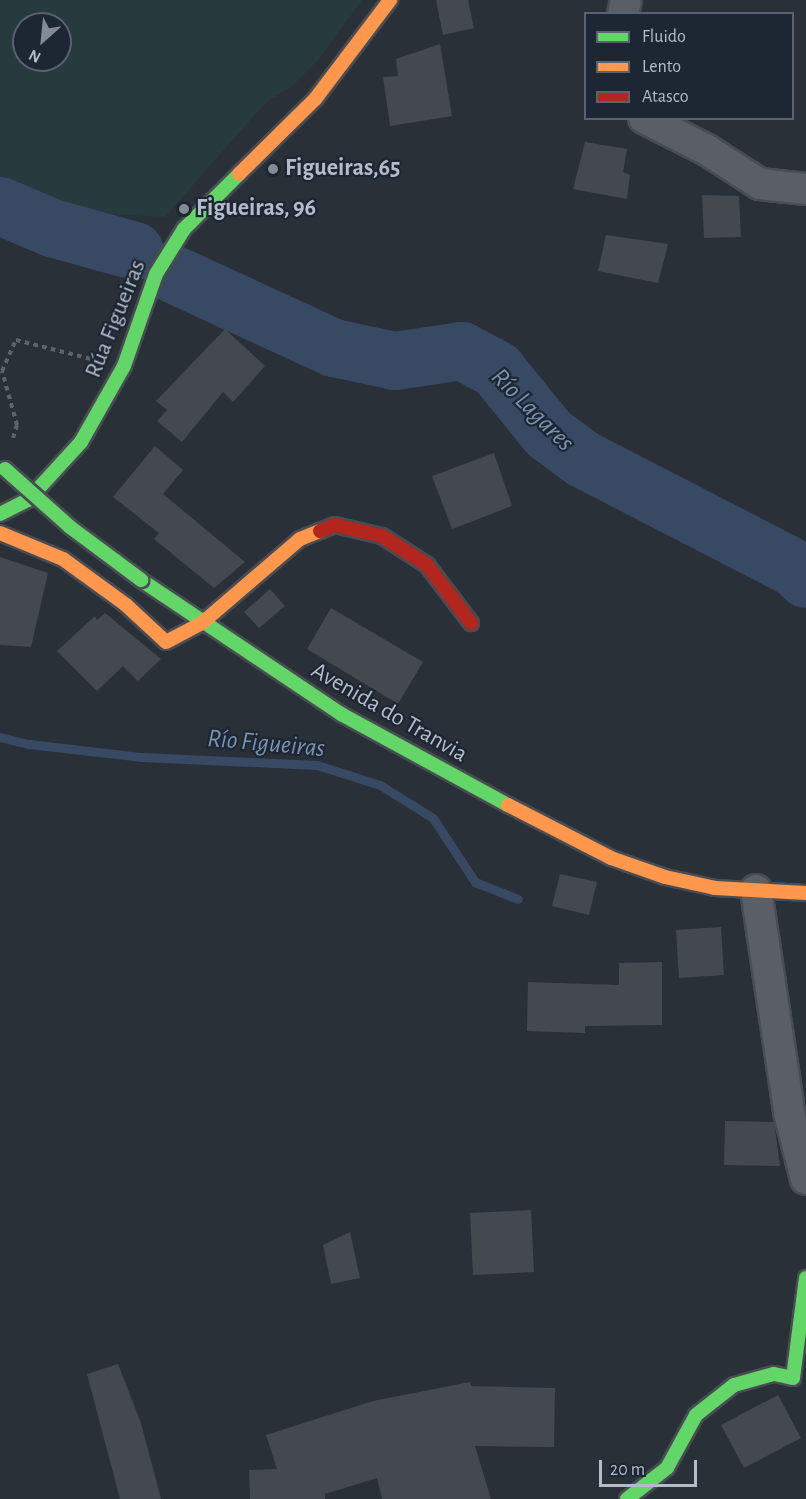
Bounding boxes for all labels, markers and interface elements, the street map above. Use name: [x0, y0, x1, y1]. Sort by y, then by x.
north arrow: [12, 12, 72, 72]
legend: [584, 12, 794, 120]
text: Fluido: [642, 28, 686, 46]
text: N: [26, 47, 43, 66]
text: Lento: [642, 58, 681, 76]
text: Atasco: [642, 88, 689, 106]
place label: Figueiras,65: [285, 155, 400, 183]
marker: Figueiras,65: [266, 162, 280, 176]
place label: Figueiras, 96: [196, 195, 316, 223]
marker: Figueiras, 96: [177, 202, 191, 216]
street label: Rúa Figueiras: [79, 256, 153, 382]
water label: Río Lagares: [484, 362, 580, 458]
street label: Avenida do Tranvia: [306, 657, 472, 769]
water label: Río Figueiras: [206, 723, 326, 765]
scale bar: [602, 1448, 700, 1486]
text: 20 m: [610, 1461, 645, 1479]

